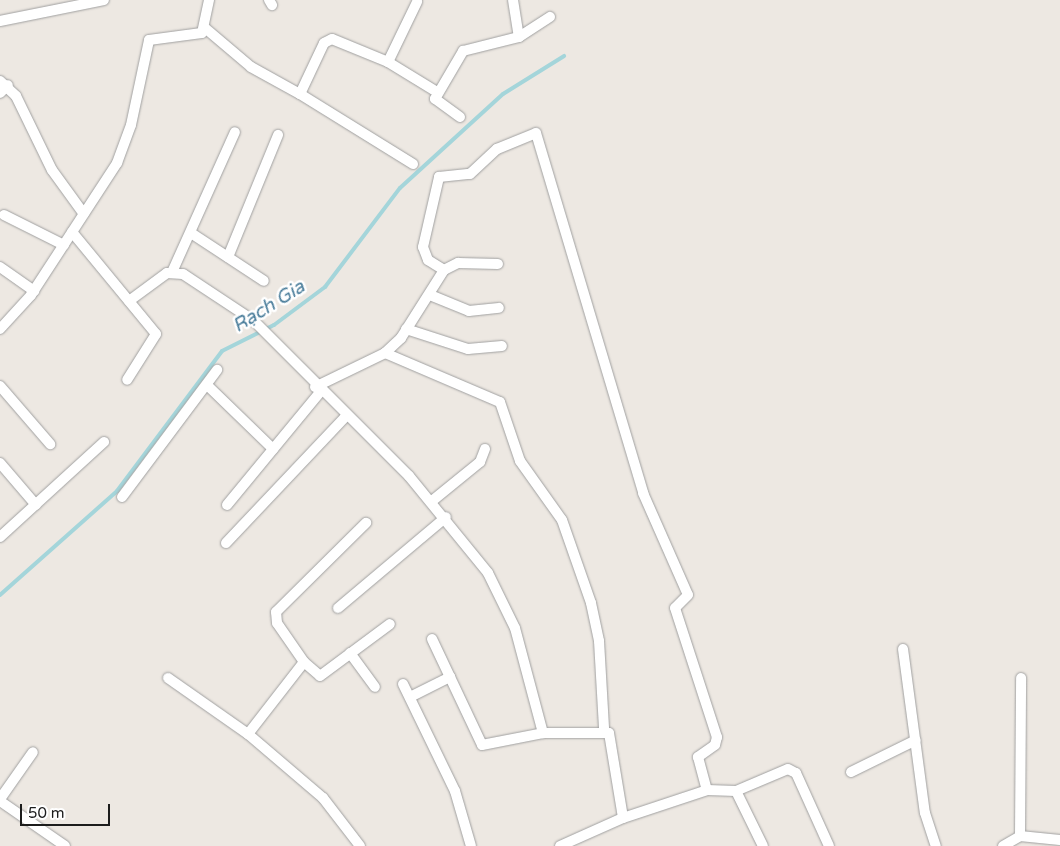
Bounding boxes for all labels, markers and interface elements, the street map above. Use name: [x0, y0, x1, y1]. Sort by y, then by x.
water label: Rạch Gia: [229, 276, 309, 338]
scale bar: [22, 794, 112, 826]
text: 50 m: [28, 804, 65, 822]

